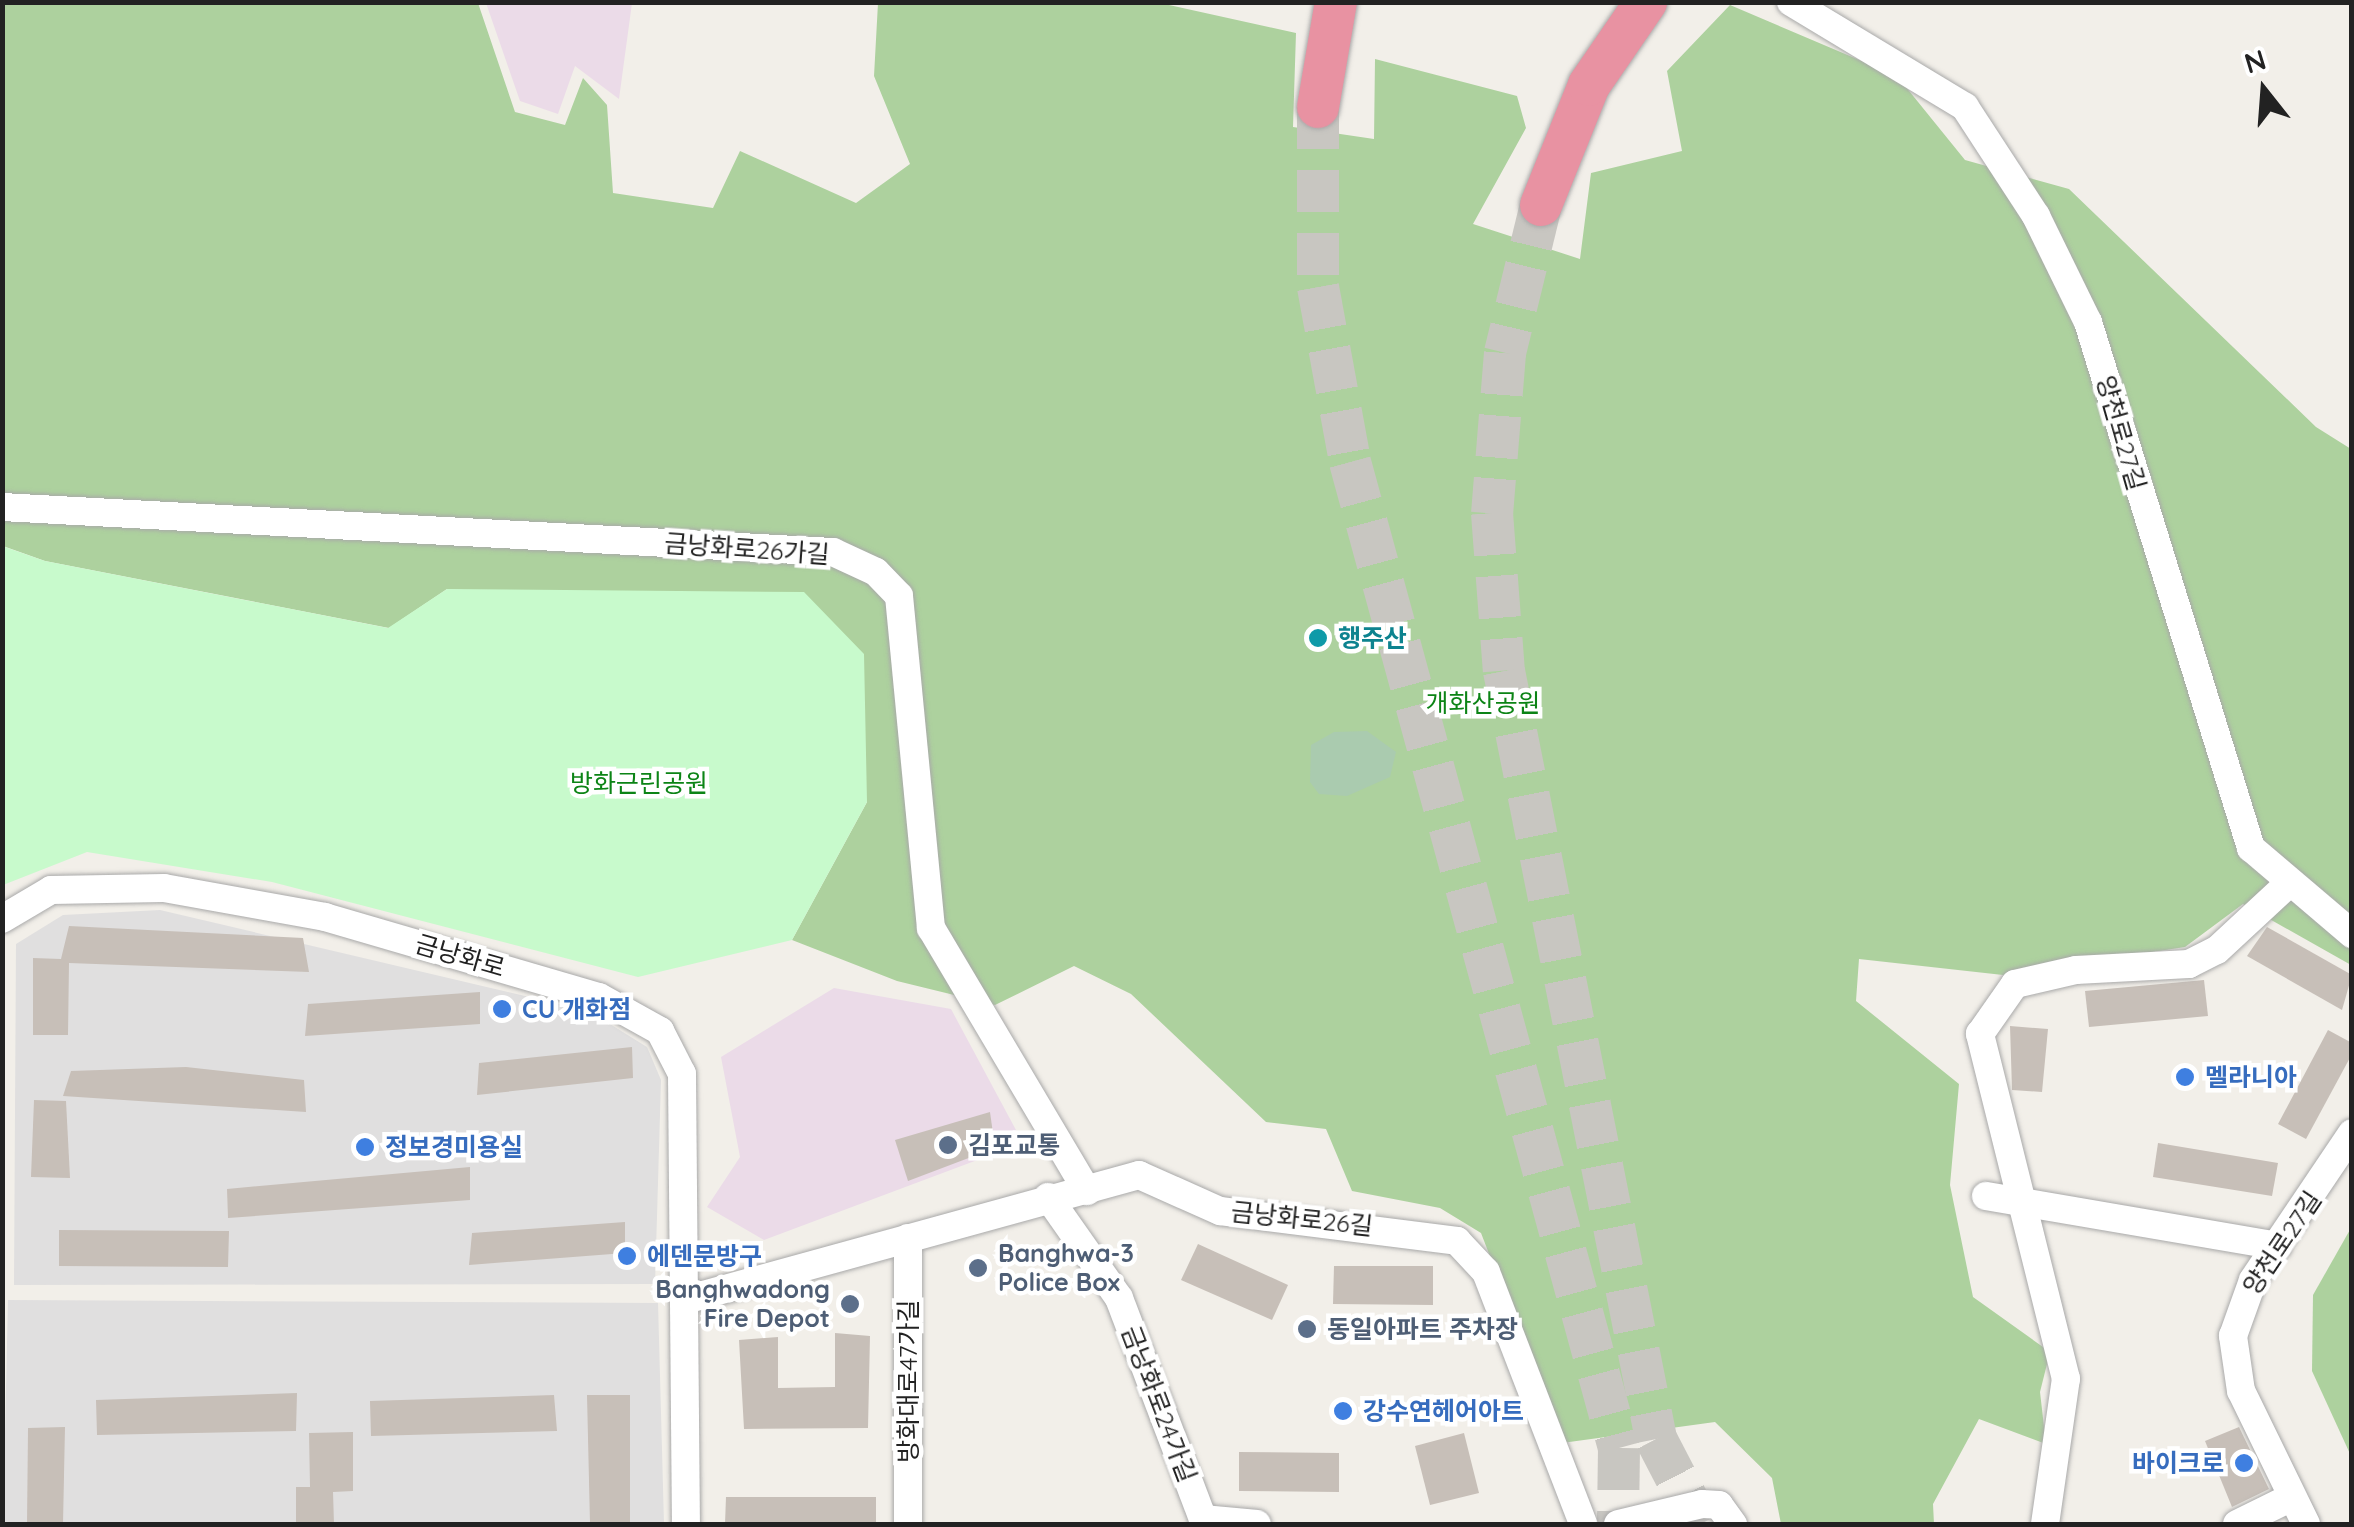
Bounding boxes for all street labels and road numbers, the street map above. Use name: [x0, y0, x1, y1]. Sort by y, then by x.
street label: 양천로27길: [2090, 372, 2152, 494]
street label: 금낭화로26가길: [664, 528, 830, 570]
street label: 금낭화로: [412, 929, 508, 983]
street label: 양천로27길: [2237, 1186, 2327, 1300]
street label: 금낭화로26길: [1230, 1197, 1374, 1241]
street label: 방화대로47가길: [893, 1299, 923, 1463]
street label: 금낭화로24가길: [1115, 1322, 1203, 1486]

